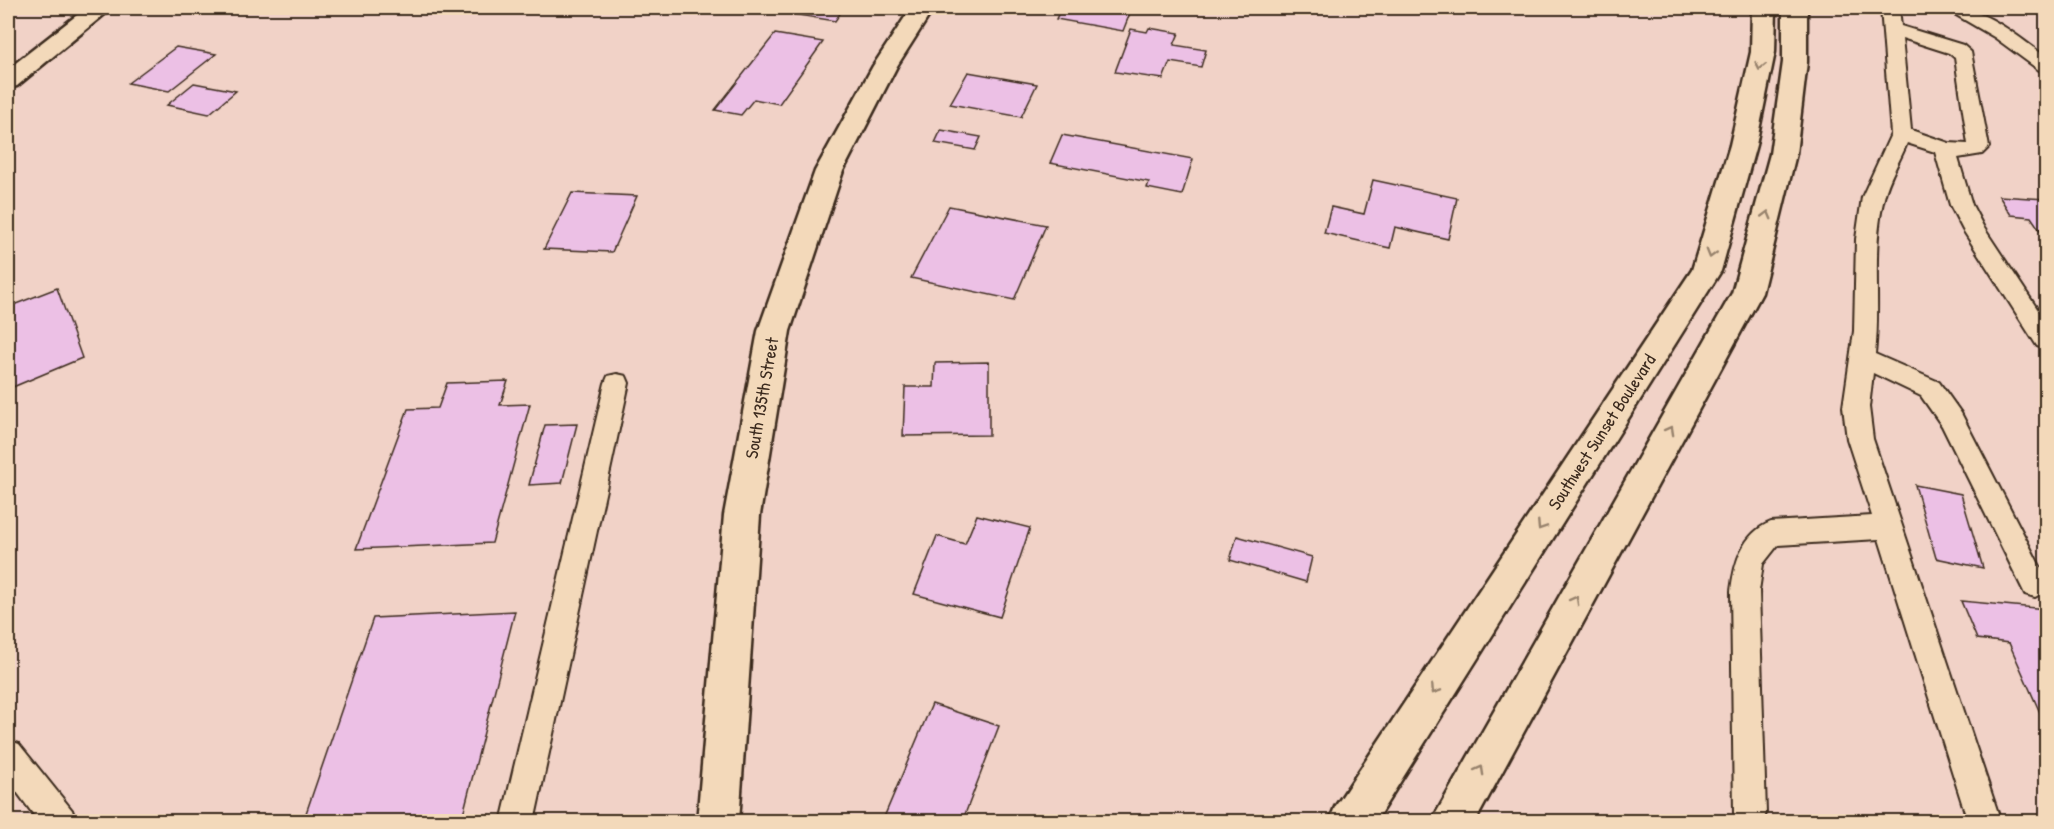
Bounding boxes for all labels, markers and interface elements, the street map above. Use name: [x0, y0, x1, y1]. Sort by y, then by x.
one-way arrow: [1754, 60, 1767, 70]
one-way arrow: [1760, 211, 1772, 221]
one-way arrow: [1706, 248, 1718, 259]
street label: South 135th Street: [739, 335, 785, 460]
street label: Southwest Sunset Boulevard: [1542, 349, 1661, 514]
one-way arrow: [1663, 426, 1675, 436]
one-way arrow: [1537, 520, 1549, 530]
one-way arrow: [1568, 596, 1579, 606]
one-way arrow: [1431, 684, 1443, 694]
one-way arrow: [1473, 766, 1484, 777]

